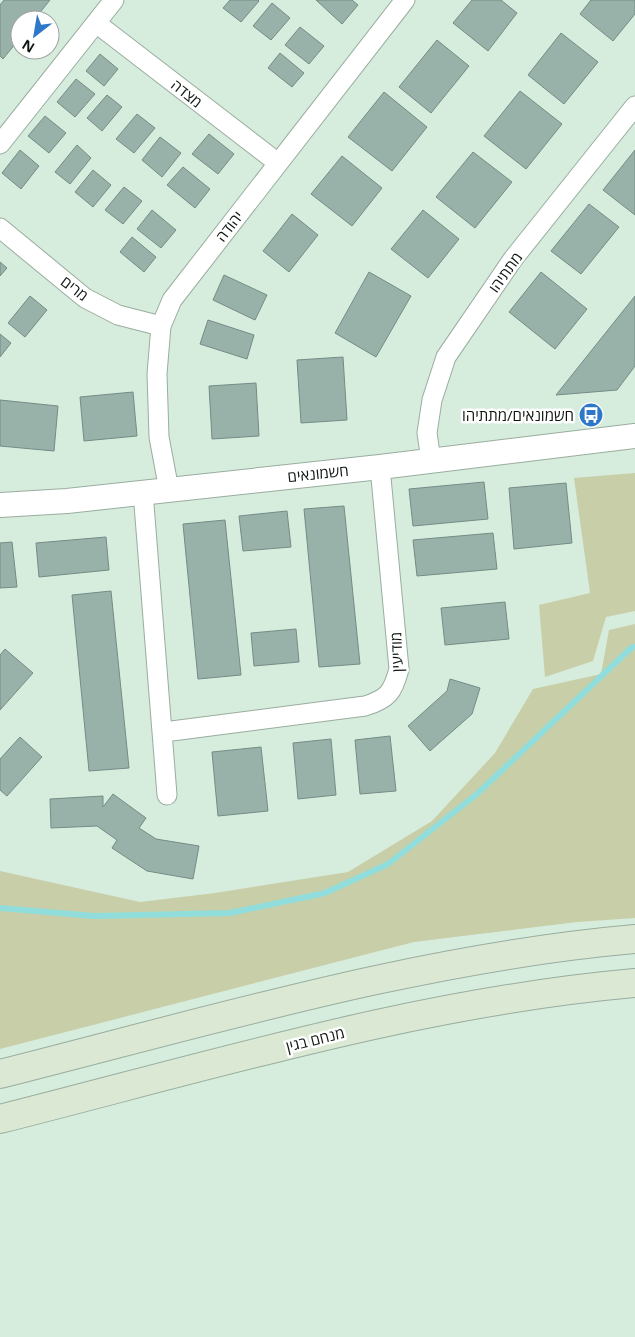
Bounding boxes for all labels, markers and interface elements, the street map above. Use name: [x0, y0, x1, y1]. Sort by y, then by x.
north arrow: [10, 10, 60, 60]
text: N: [18, 35, 38, 58]
street label: מצדה: [167, 74, 207, 112]
street label: יהודה: [211, 207, 247, 245]
street label: מתתיהו: [484, 248, 526, 296]
street label: מרים: [57, 271, 93, 305]
bus stop icon: חשמונאים/מתתיהו: [578, 402, 604, 428]
place label: חשמונאים/מתתיהו: [462, 405, 574, 425]
street label: חשמונאים: [286, 460, 350, 486]
street label: מודיעין: [385, 631, 407, 673]
street label: מנחם בגין: [284, 1022, 346, 1056]

